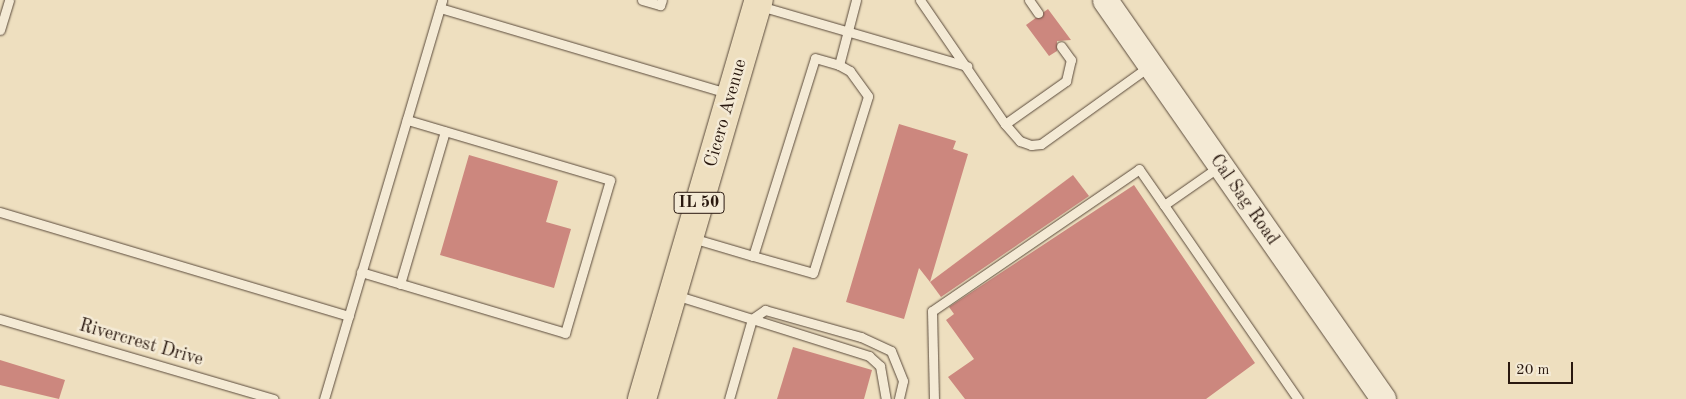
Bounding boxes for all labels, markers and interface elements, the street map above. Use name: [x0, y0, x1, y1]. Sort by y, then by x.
street label: Cicero Avenue: [700, 56, 752, 170]
street label: Cal Sag Road: [1205, 150, 1283, 250]
road number: IL 50: [673, 190, 725, 217]
street label: Rivercrest Drive: [77, 315, 205, 371]
scale bar: [1511, 352, 1576, 384]
text: 20 m: [1516, 363, 1550, 378]

